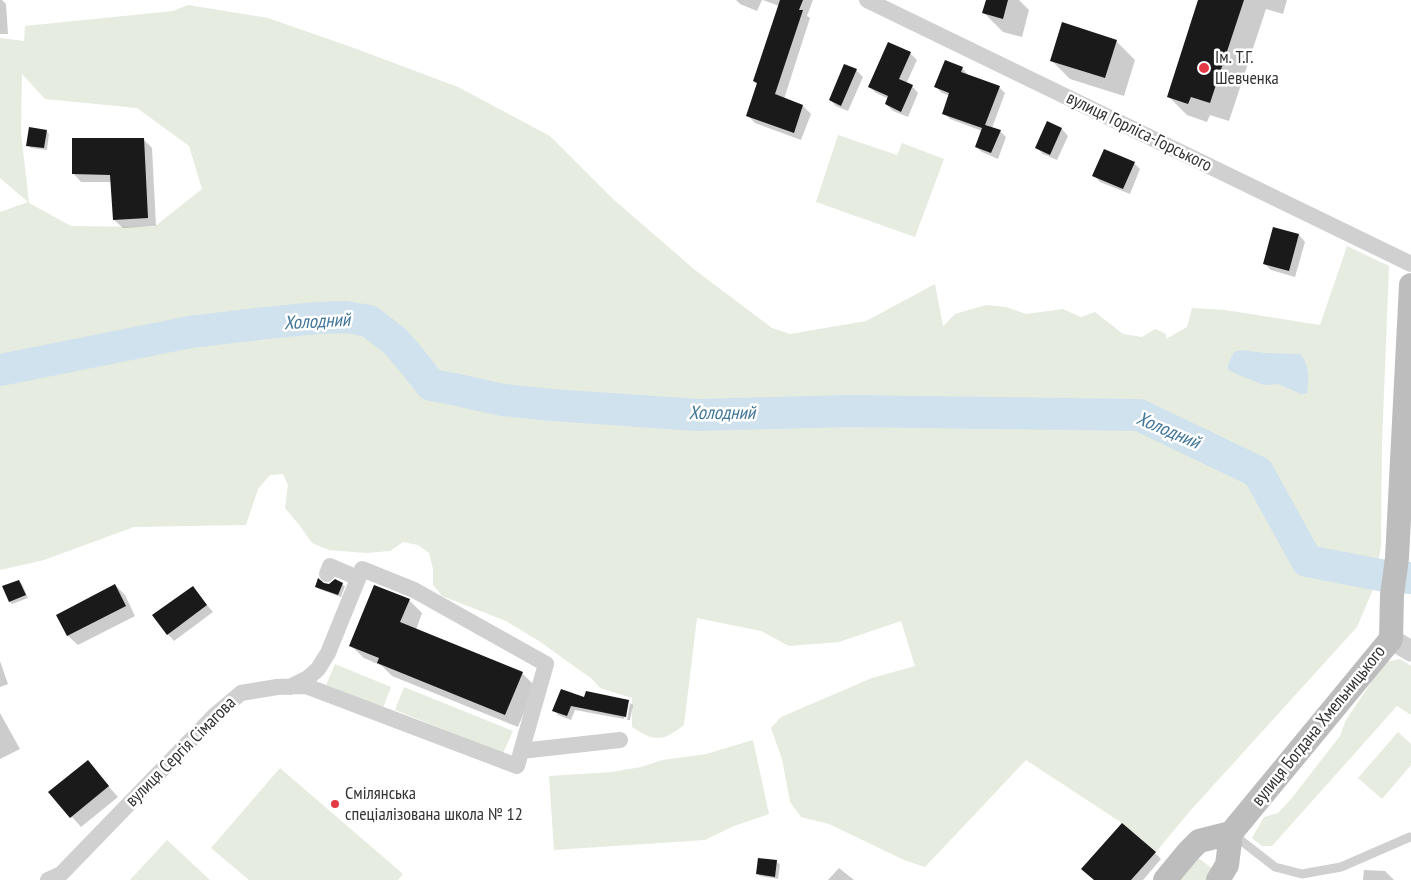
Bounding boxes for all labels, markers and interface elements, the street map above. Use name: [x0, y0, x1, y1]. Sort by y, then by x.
place label: Ім. Т.Г. Шевченка: [1215, 47, 1279, 90]
marker: Ім. Т.Г. Шевченка: [1197, 61, 1211, 75]
street label: вулиця Горліса-Горського: [1063, 87, 1215, 177]
water label: Холодний: [283, 309, 351, 335]
water label: Холодний: [689, 403, 755, 425]
water label: Холодний: [1133, 408, 1203, 454]
street label: вулиця Богдана Хмельницького: [1248, 641, 1390, 811]
street label: вулиця Сергія Сімагова: [121, 692, 241, 812]
place label: Смілянська спеціалізована школа № 12: [345, 783, 523, 826]
marker: Смілянська спеціалізована школа № 12: [329, 798, 341, 810]

